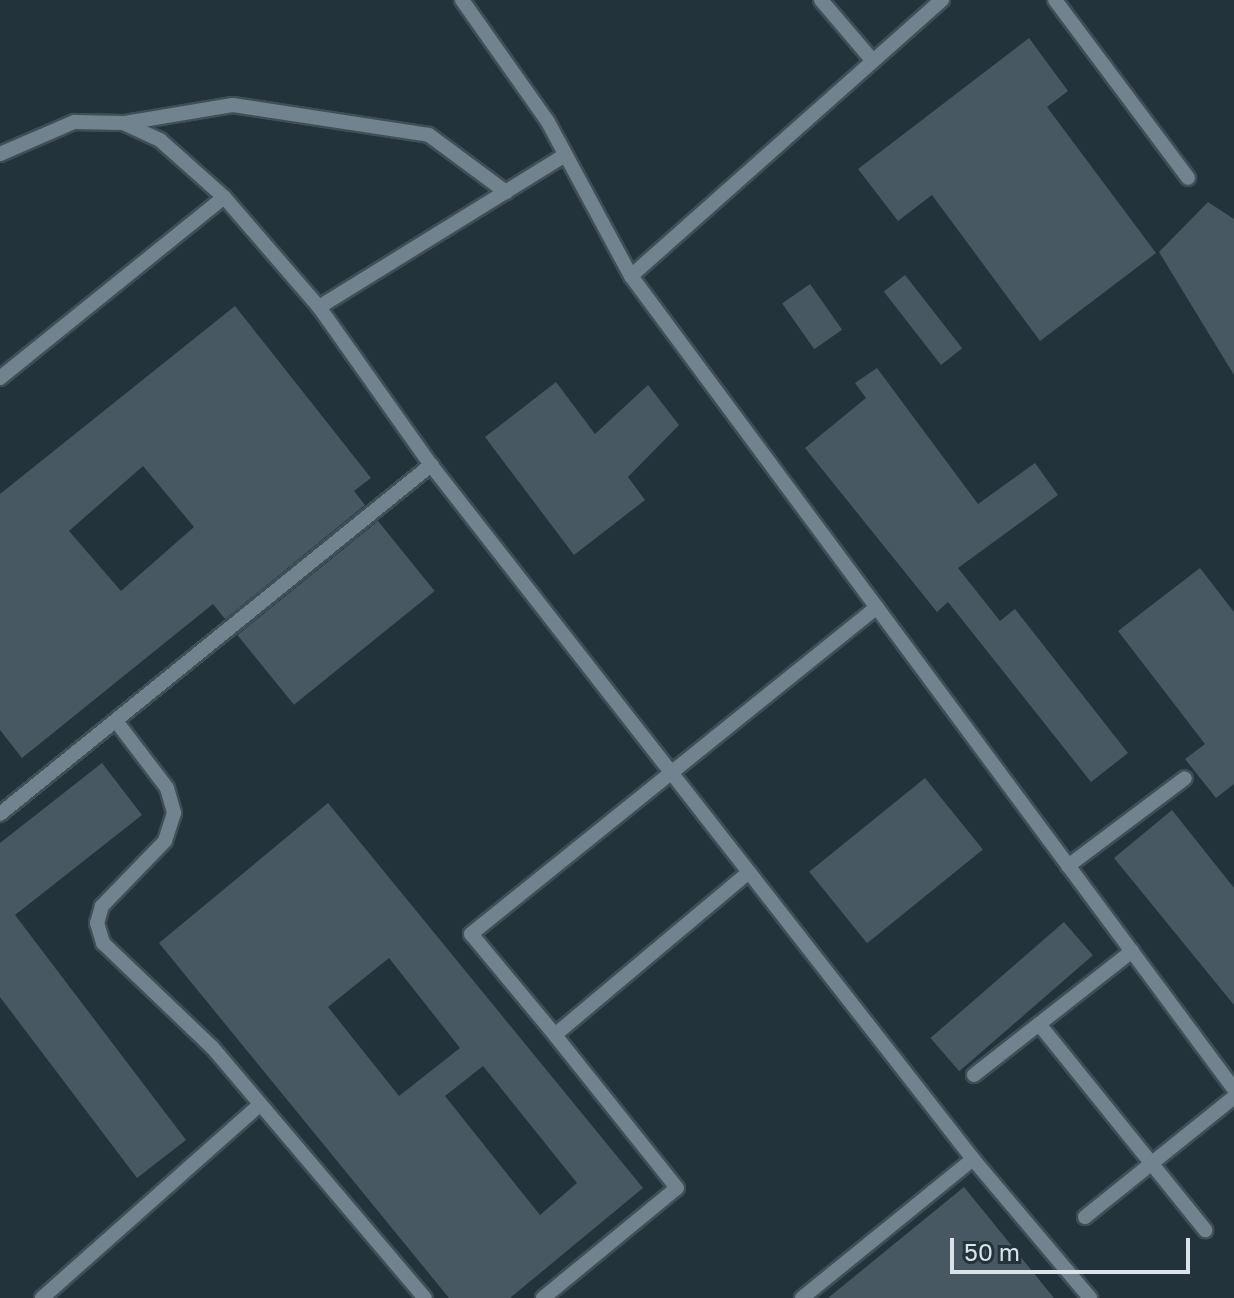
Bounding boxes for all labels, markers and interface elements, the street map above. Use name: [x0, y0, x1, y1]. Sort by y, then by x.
scale bar: [954, 1222, 1194, 1272]
text: 50 m: [964, 1237, 1020, 1266]

